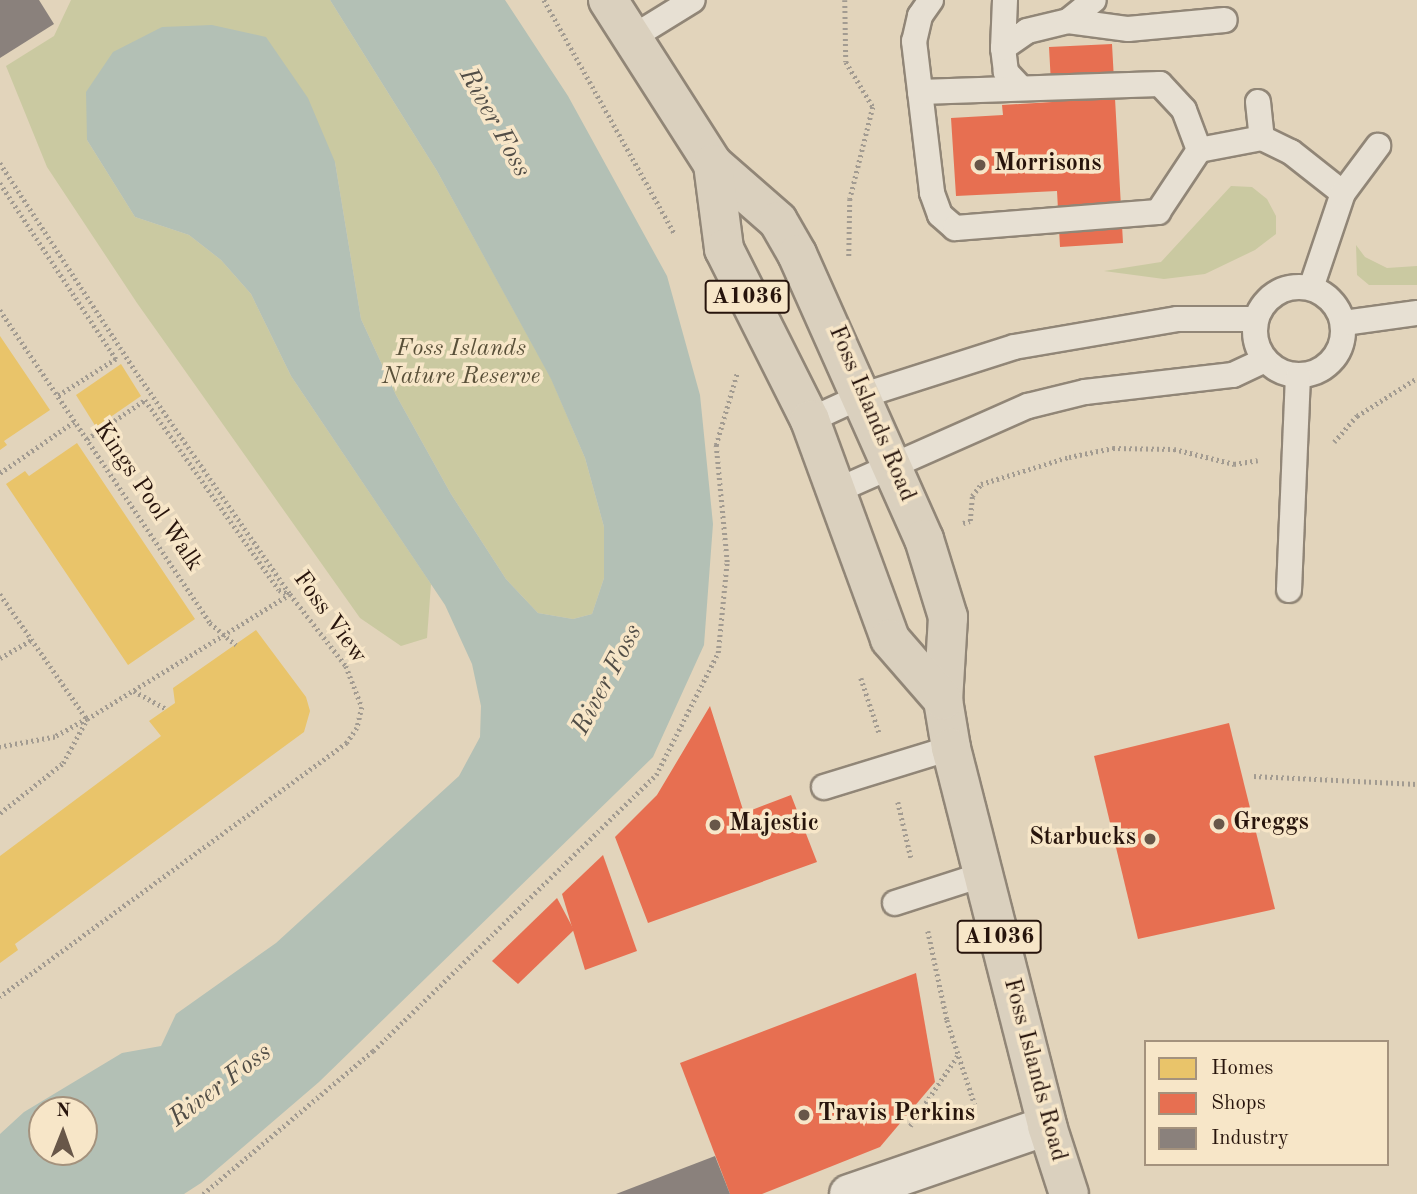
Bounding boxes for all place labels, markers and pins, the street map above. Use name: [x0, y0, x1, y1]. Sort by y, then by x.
place label: Morrisons: [994, 151, 1101, 179]
marker: Morrisons: [972, 157, 988, 173]
place label: Greggs: [1233, 810, 1309, 838]
place label: Majestic: [729, 811, 819, 839]
marker: Greggs: [1211, 816, 1227, 832]
marker: Majestic: [707, 817, 723, 833]
place label: Starbucks: [1029, 825, 1136, 853]
marker: Starbucks: [1142, 831, 1158, 847]
place label: Travis Perkins: [818, 1101, 975, 1129]
marker: Travis Perkins: [796, 1107, 812, 1123]

